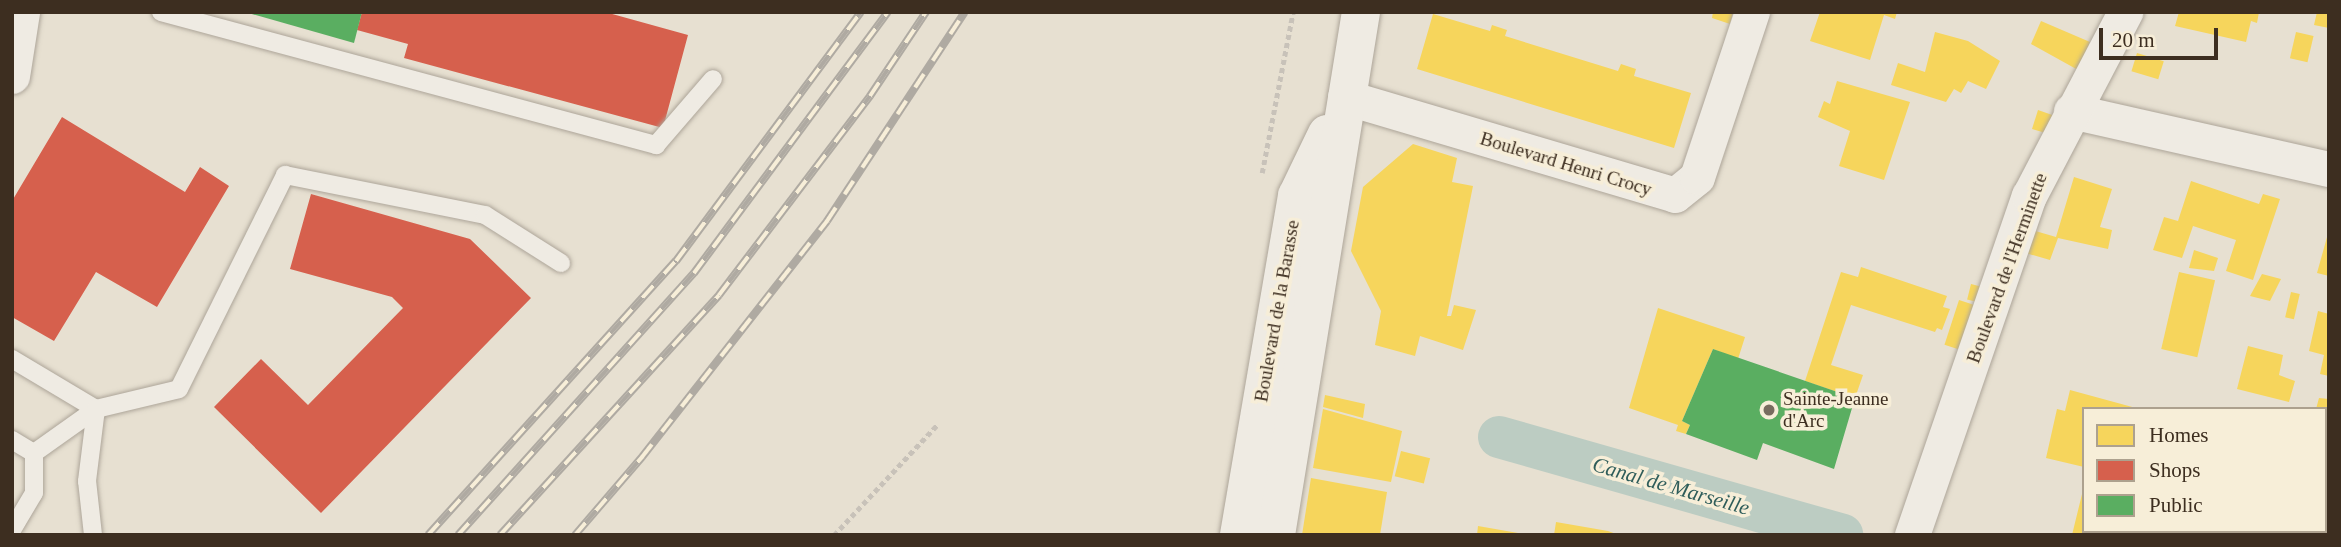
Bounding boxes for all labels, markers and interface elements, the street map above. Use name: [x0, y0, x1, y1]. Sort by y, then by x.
scale bar: [2103, 14, 2222, 58]
text: 20 m: [2112, 28, 2155, 52]
street label: Boulevard Henri Crocy: [1477, 127, 1655, 201]
street label: Boulevard de l'Herminette: [1962, 170, 2052, 366]
street label: Boulevard de la Barasse: [1250, 218, 1304, 404]
place label: Sainte-Jeanne d'Arc: [1783, 388, 1889, 432]
marker: Sainte-Jeanne d'Arc: [1761, 402, 1777, 418]
legend: [2082, 407, 2327, 533]
text: Homes: [2149, 423, 2209, 447]
water label: Canal de Marseille: [1590, 452, 1752, 520]
text: Shops: [2149, 458, 2200, 482]
text: Public: [2149, 493, 2203, 517]

